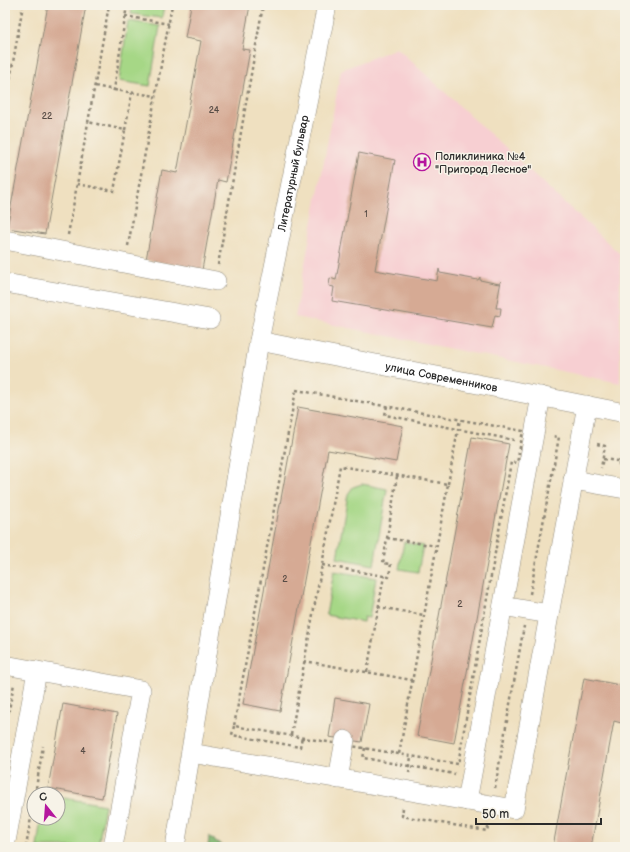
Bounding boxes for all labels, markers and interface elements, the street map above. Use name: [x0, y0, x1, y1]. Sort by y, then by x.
house number: 24: [209, 105, 220, 116]
house number: 22: [42, 111, 53, 122]
street label: Литературный бульвар: [275, 113, 312, 234]
place label: Поликлиника №4 "Пригород Лесное": [435, 150, 531, 176]
hospital icon: Поликлиника №4 "Пригород Лесное": [412, 152, 432, 172]
house number: 1: [364, 209, 368, 220]
street label: улица Современников: [384, 360, 499, 395]
house number: 2: [282, 574, 288, 585]
house number: 2: [457, 599, 463, 610]
house number: 4: [80, 746, 86, 757]
north arrow: [26, 786, 66, 826]
text: С: [38, 789, 49, 804]
scale bar: [476, 800, 601, 826]
text: 50 m: [482, 807, 509, 822]

